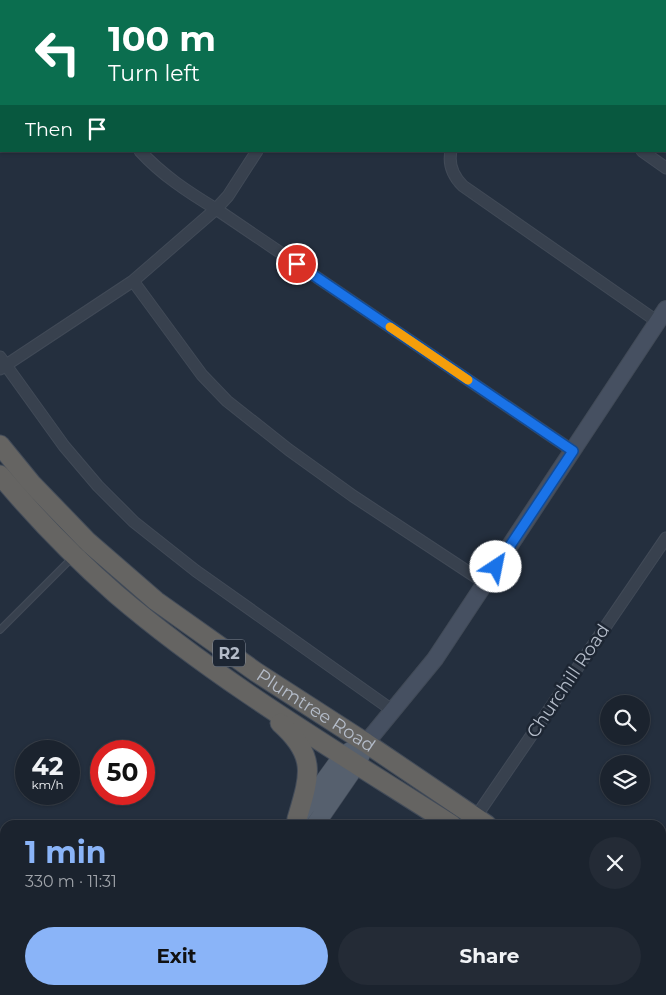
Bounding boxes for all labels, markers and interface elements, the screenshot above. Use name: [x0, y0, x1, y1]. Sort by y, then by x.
text: 100 m: [108, 17, 216, 60]
icon: left: [25, 20, 90, 85]
text: Turn left: [108, 60, 200, 87]
icon: arrive: [83, 115, 111, 143]
text: Then: [25, 118, 73, 141]
pin: [276, 243, 318, 285]
icon: arrive: [283, 250, 311, 278]
position arrow: [469, 540, 521, 592]
street label: Churchill Road: [522, 620, 614, 742]
road number: R2: [213, 640, 245, 666]
street label: Plumtree Road: [252, 664, 379, 757]
map controls: [600, 695, 650, 805]
button: search: [600, 695, 650, 745]
speed limit sign: 50: [90, 740, 155, 805]
text: 42: [32, 751, 63, 781]
button: layers: [600, 755, 650, 805]
text: km/h: [31, 777, 64, 792]
text: 1 min: [25, 834, 106, 871]
button: close: [589, 837, 641, 889]
text: 330 m · 11:31: [25, 872, 117, 891]
button: Exit: [25, 927, 328, 985]
button: Share: [338, 927, 641, 985]

